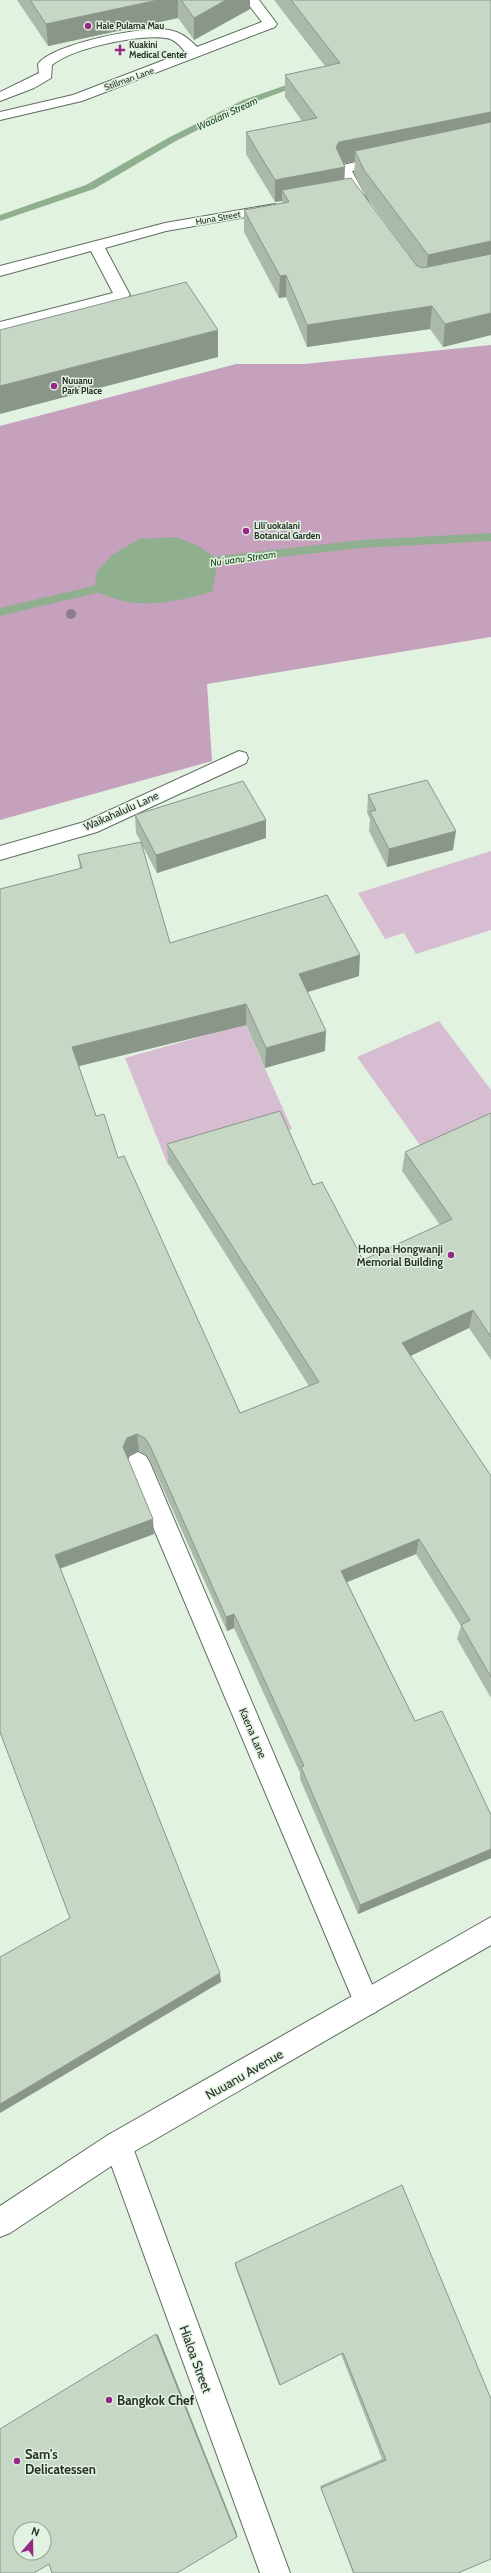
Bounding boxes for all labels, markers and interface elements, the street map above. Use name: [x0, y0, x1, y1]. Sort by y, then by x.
place label: Hale Pulama Mau: [96, 20, 164, 31]
marker: Hale Pulama Mau: [83, 21, 93, 31]
place label: Kuakini Medical Center: [129, 39, 187, 60]
marker: Kuakini Medical Center: [114, 44, 126, 56]
street label: Stillman Lane: [102, 64, 156, 93]
water label: Waolani Stream: [195, 94, 260, 133]
street label: Huna Street: [195, 208, 241, 227]
place label: Nuuanu Park Place: [62, 375, 102, 396]
marker: Nuuanu Park Place: [49, 381, 59, 391]
place label: Lili'uokalani Botanical Garden: [254, 520, 321, 541]
marker: Lili'uokalani Botanical Garden: [241, 526, 251, 536]
water label: Nuʻuanu Stream: [209, 547, 277, 570]
street label: Waikahalulu Lane: [81, 788, 161, 834]
place label: Honpa Hongwanji Memorial Building: [356, 1242, 443, 1269]
marker: Honpa Hongwanji Memorial Building: [446, 1250, 456, 1260]
street label: Kaena Lane: [236, 1706, 270, 1761]
street label: Nuuanu Avenue: [202, 2045, 286, 2103]
street label: Hialoa Street: [176, 2323, 216, 2396]
place label: Bangkok Chef: [117, 2392, 195, 2408]
marker: Bangkok Chef: [104, 2395, 114, 2405]
place label: Sam's Delicatessen: [25, 2446, 96, 2477]
marker: Sam's Delicatessen: [12, 2456, 22, 2466]
north arrow: [12, 2521, 52, 2561]
text: N: [29, 2524, 41, 2540]

